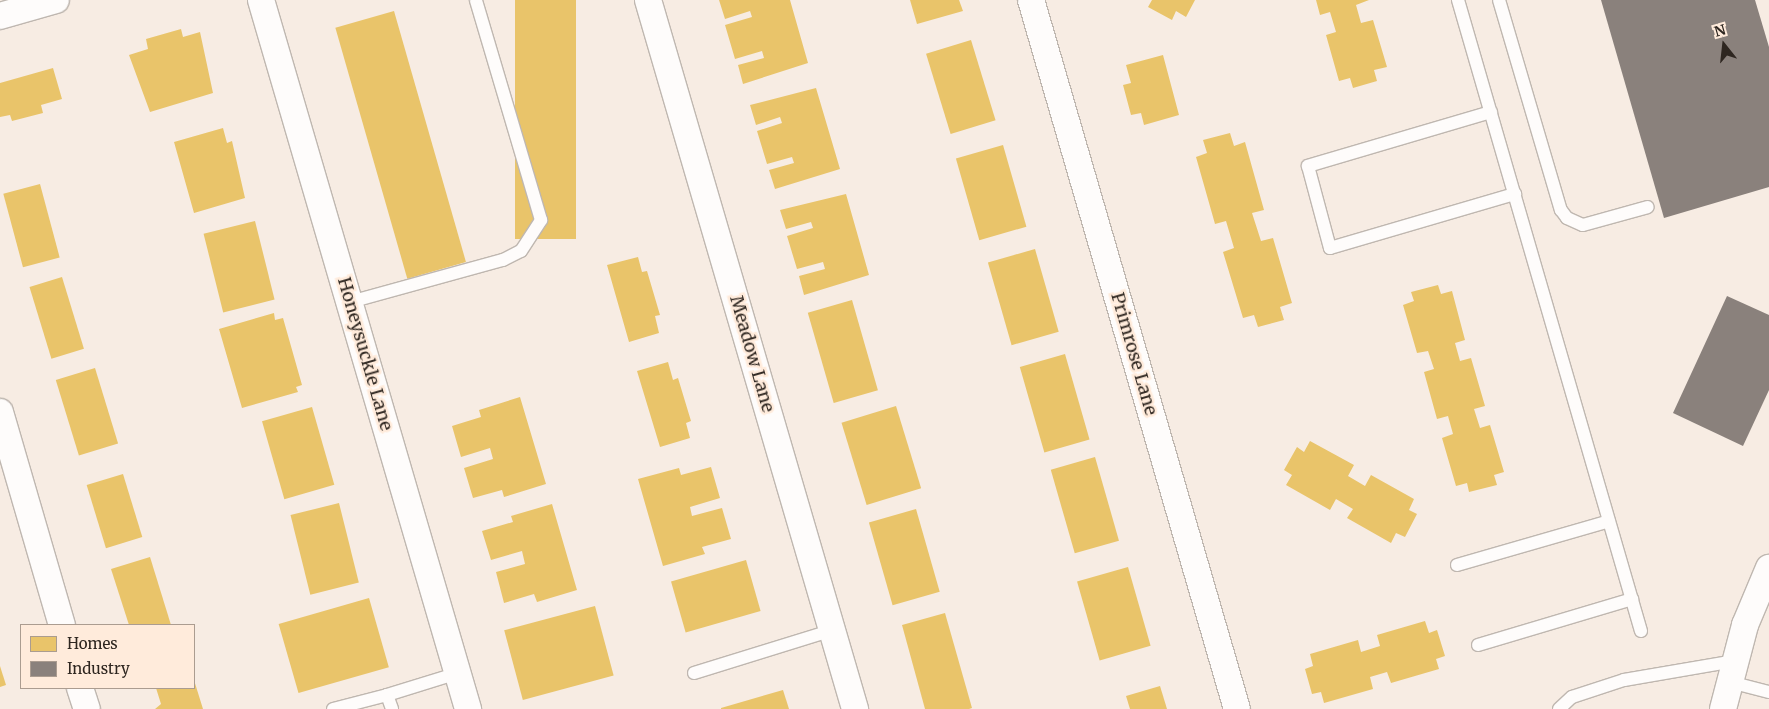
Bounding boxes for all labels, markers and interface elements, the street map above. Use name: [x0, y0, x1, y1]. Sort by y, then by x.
north arrow: [1699, 20, 1749, 70]
text: N: [1712, 20, 1728, 41]
street label: Honeysuckle Lane: [333, 275, 397, 433]
street label: Primrose Lane: [1106, 290, 1162, 418]
street label: Meadow Lane: [725, 293, 779, 415]
legend: [20, 624, 195, 689]
text: Homes: [67, 634, 118, 653]
text: Industry: [67, 659, 130, 678]

